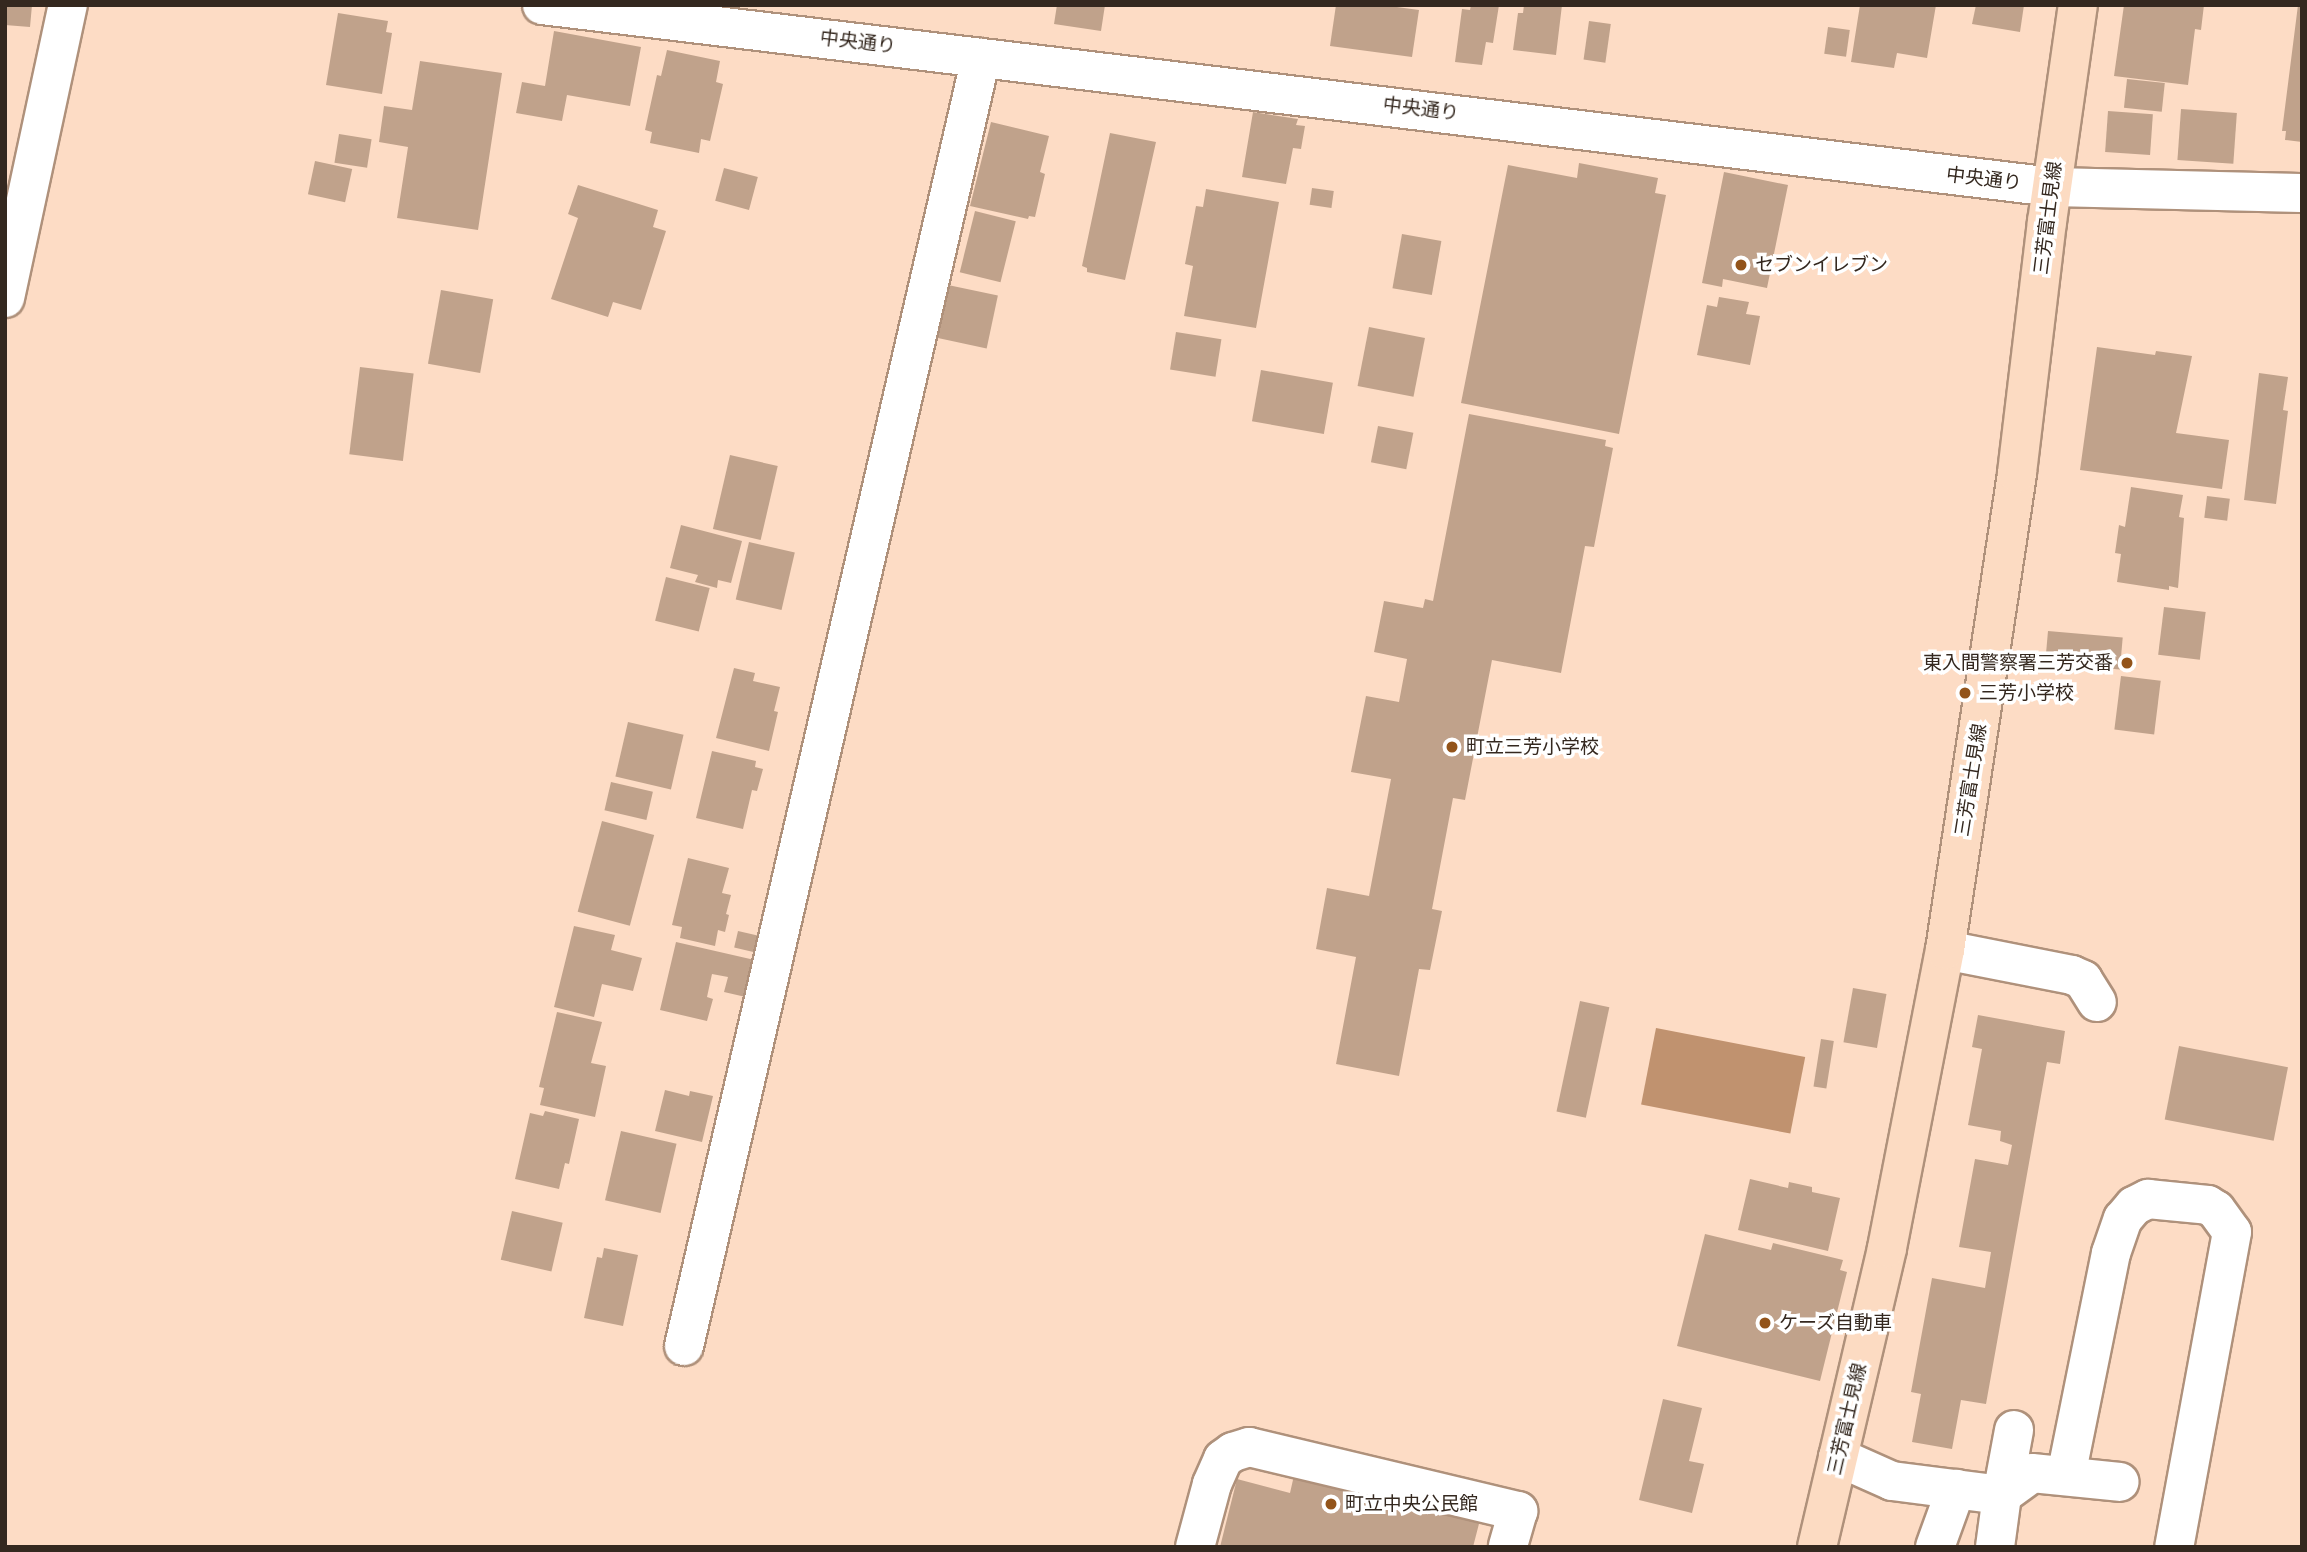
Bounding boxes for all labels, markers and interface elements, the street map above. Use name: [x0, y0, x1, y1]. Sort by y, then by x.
street label: 中央通り: [819, 26, 897, 58]
street label: 中央通り: [1382, 93, 1460, 125]
street label: 三芳富士見線: [2030, 160, 2066, 276]
street label: 中央通り: [1945, 163, 2023, 195]
place label: セブンイレブン: [1755, 254, 1888, 276]
marker: セブンイレブン: [1733, 257, 1749, 273]
place label: 東入間警察署三芳交番: [1923, 652, 2113, 674]
marker: 東入間警察署三芳交番: [2119, 655, 2135, 671]
place label: 三芳小学校: [1979, 682, 2074, 704]
marker: 三芳小学校: [1957, 685, 1973, 701]
street label: 三芳富士見線: [1951, 722, 1991, 838]
place label: 町立三芳小学校: [1466, 736, 1599, 758]
marker: 町立三芳小学校: [1444, 739, 1460, 755]
place label: ケーズ自動車: [1779, 1312, 1893, 1334]
marker: ケーズ自動車: [1757, 1315, 1773, 1331]
street label: 三芳富士見線: [1823, 1361, 1871, 1477]
place label: 町立中央公民館: [1345, 1493, 1478, 1515]
marker: 町立中央公民館: [1323, 1496, 1339, 1512]

